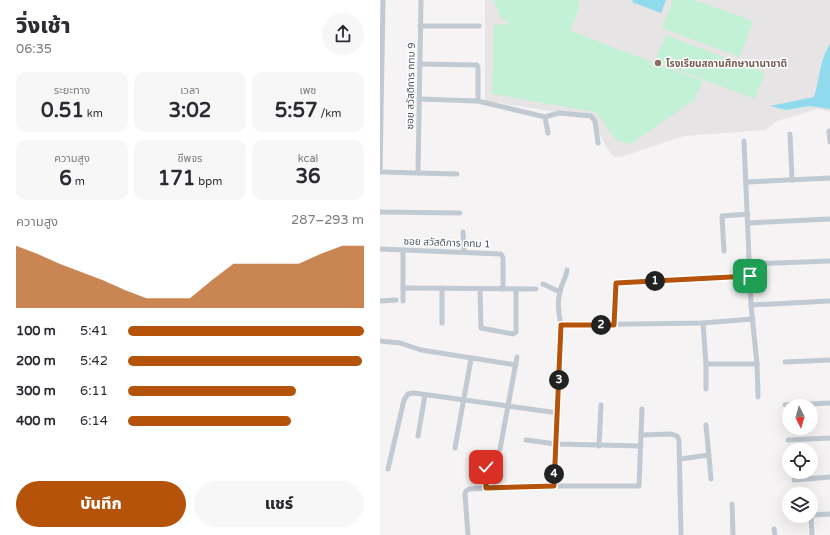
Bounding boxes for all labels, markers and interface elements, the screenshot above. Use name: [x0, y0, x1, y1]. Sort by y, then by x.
text: วิ่งเช้า: [16, 13, 71, 39]
button: share: [322, 13, 364, 55]
text: 06:35: [16, 41, 52, 57]
street label: ซอย สวัสดิการ กทม 9: [404, 42, 418, 130]
marker: โรงเรียนสถานศึกษานานาชาติ: [653, 58, 663, 68]
place label: โรงเรียนสถานศึกษานานาชาติ: [666, 58, 787, 70]
text: ระยะทาง: [54, 84, 90, 97]
text: เวลา: [180, 84, 200, 97]
text: เพซ: [300, 84, 316, 97]
text: 0.51: [41, 99, 84, 123]
text: 3:02: [169, 99, 211, 123]
text: 5:57: [275, 99, 318, 123]
text: km: [84, 107, 103, 120]
text: /km: [318, 107, 341, 120]
text: ความสูง: [54, 152, 90, 165]
text: ชีพจร: [178, 152, 202, 165]
text: kcal: [298, 152, 318, 165]
text: 36: [295, 165, 321, 189]
text: 6: [59, 167, 72, 191]
text: 171: [158, 167, 195, 191]
text: m: [72, 175, 85, 188]
text: bpm: [195, 175, 222, 188]
text: 287–293 m: [291, 212, 364, 228]
text: ความสูง: [16, 214, 58, 230]
street label: ซอย สวัสดิการ กทม 1: [403, 235, 491, 251]
pin: [733, 259, 767, 293]
icon: arrive: [739, 265, 761, 287]
pin: 1: [645, 271, 665, 291]
text: 1: [652, 274, 658, 287]
pin: 2: [591, 315, 611, 335]
text: 2: [598, 318, 604, 331]
text: 100 m: [16, 323, 56, 339]
text: 5:41: [80, 323, 108, 339]
text: 200 m: [16, 353, 56, 369]
text: 5:42: [80, 353, 108, 369]
pin: 3: [549, 370, 569, 390]
text: 3: [556, 373, 562, 386]
text: 300 m: [16, 383, 56, 399]
text: 6:11: [80, 383, 108, 399]
north arrow: [782, 399, 818, 435]
map controls: [782, 399, 818, 523]
text: 400 m: [16, 413, 56, 429]
text: 6:14: [80, 413, 108, 429]
button: locate: [782, 443, 818, 479]
pin: [469, 450, 503, 484]
icon: check: [475, 456, 497, 478]
pin: 4: [544, 464, 564, 484]
text: 4: [551, 467, 557, 480]
button: บันทึก: [16, 481, 186, 527]
button: แชร์: [194, 481, 364, 527]
button: layers: [782, 487, 818, 523]

